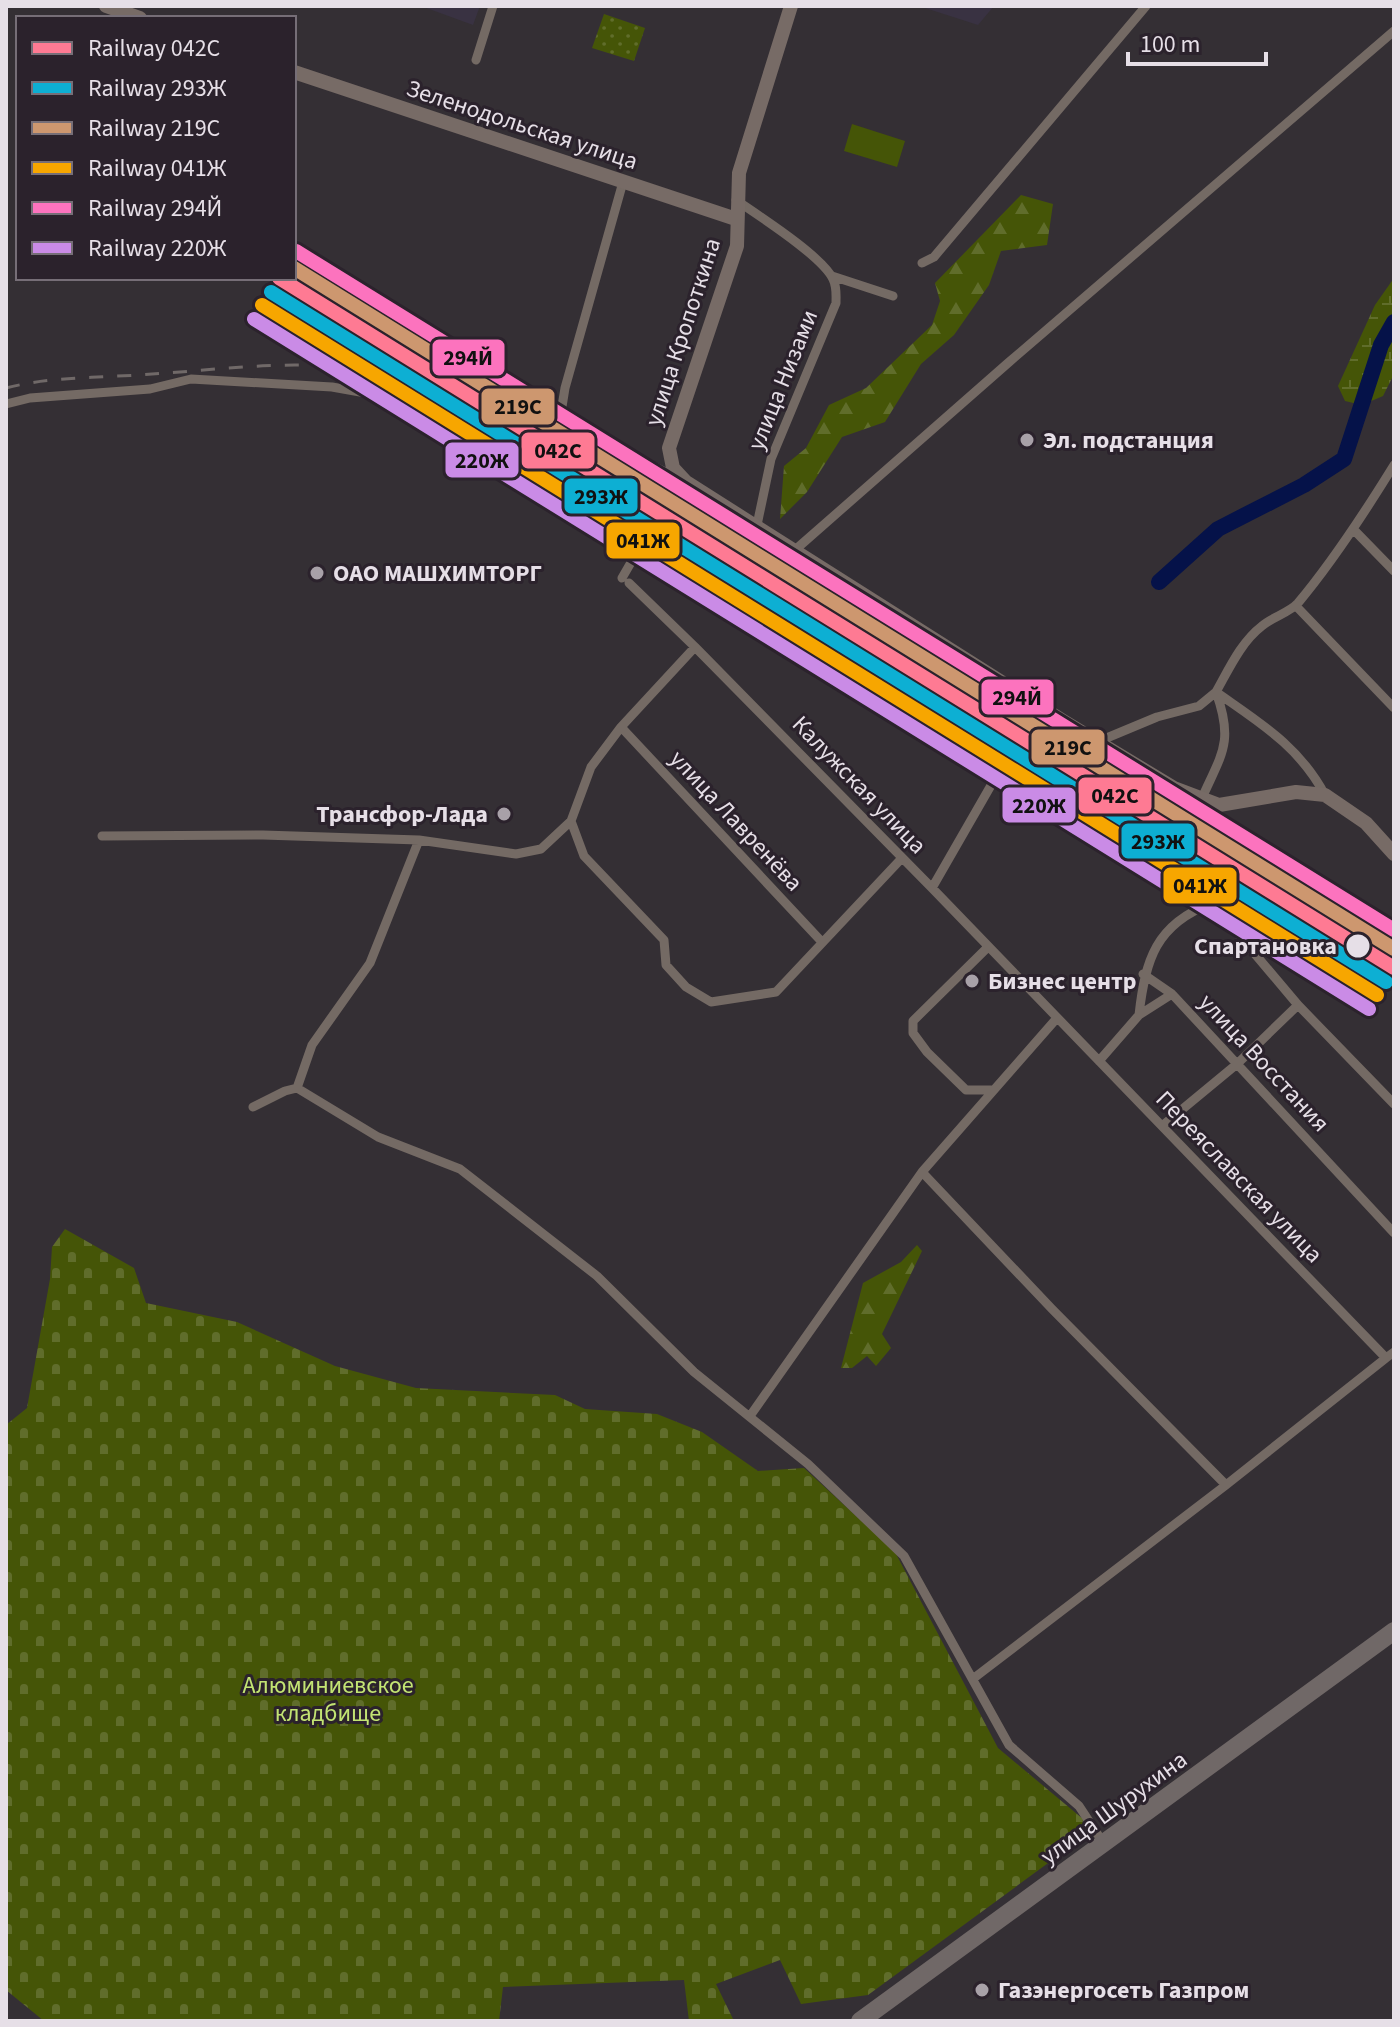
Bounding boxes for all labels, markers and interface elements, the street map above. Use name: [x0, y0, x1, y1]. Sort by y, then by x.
legend: [16, 16, 296, 280]
scale bar: [1128, 16, 1266, 66]
text: 100 m: [1140, 27, 1200, 62]
text: Railway 042С: [88, 31, 220, 66]
text: Railway 293Ж: [88, 71, 227, 106]
street label: Зеленодольская улица: [402, 71, 642, 179]
text: Railway 219С: [88, 111, 220, 146]
text: Railway 041Ж: [88, 151, 227, 186]
text: Railway 294Й: [88, 191, 222, 226]
text: Railway 220Ж: [88, 231, 227, 266]
street label: улица Кропоткина: [636, 233, 730, 431]
street label: улица Низами: [739, 304, 827, 456]
line badge: 294Й: [431, 338, 506, 377]
text: 294Й: [443, 342, 493, 374]
line badge: 219С: [480, 387, 556, 426]
text: 219С: [494, 391, 542, 423]
place label: Эл. подстанция: [1043, 423, 1214, 458]
line badge: 042С: [520, 431, 596, 470]
marker: Эл. подстанция: [1018, 431, 1036, 449]
text: 042С: [534, 435, 582, 467]
line badge: 220Ж: [444, 441, 520, 479]
text: 220Ж: [455, 445, 510, 477]
line badge: 293Ж: [563, 477, 639, 515]
text: 293Ж: [574, 481, 629, 513]
line badge: 041Ж: [605, 521, 681, 560]
text: 041Ж: [616, 525, 671, 557]
place label: ОАО МАШХИМТОРГ: [333, 556, 542, 591]
marker: ОАО МАШХИМТОРГ: [308, 564, 326, 582]
line badge: 294Й: [980, 678, 1055, 716]
text: 294Й: [992, 682, 1042, 714]
street label: Калужская улица: [784, 708, 934, 862]
line badge: 219С: [1030, 728, 1106, 766]
text: 219С: [1044, 732, 1092, 764]
street label: улица Лавренёва: [661, 743, 811, 899]
line badge: 042С: [1077, 776, 1153, 815]
text: 042С: [1091, 780, 1139, 812]
line badge: 220Ж: [1001, 786, 1077, 824]
text: 220Ж: [1012, 790, 1067, 822]
place label: Трансфор-Лада: [316, 797, 488, 832]
marker: Трансфор-Лада: [495, 805, 513, 823]
line badge: 293Ж: [1120, 822, 1196, 860]
text: 293Ж: [1131, 826, 1186, 858]
line badge: 041Ж: [1162, 866, 1238, 905]
text: 041Ж: [1173, 870, 1228, 902]
place label: Спартановка: [1194, 929, 1337, 964]
marker: Спартановка: [1344, 932, 1372, 960]
place label: Бизнес центр: [988, 964, 1137, 999]
marker: Бизнес центр: [963, 972, 981, 990]
street label: улица Восстания: [1190, 986, 1338, 1140]
street label: Переяславская улица: [1147, 1083, 1331, 1271]
park label: Алюминиевское кладбище: [242, 1668, 414, 1731]
street label: улица Шурухина: [1033, 1743, 1195, 1873]
place label: Газэнергосеть Газпром: [998, 1973, 1249, 2008]
marker: Газэнергосеть Газпром: [973, 1981, 991, 1999]

